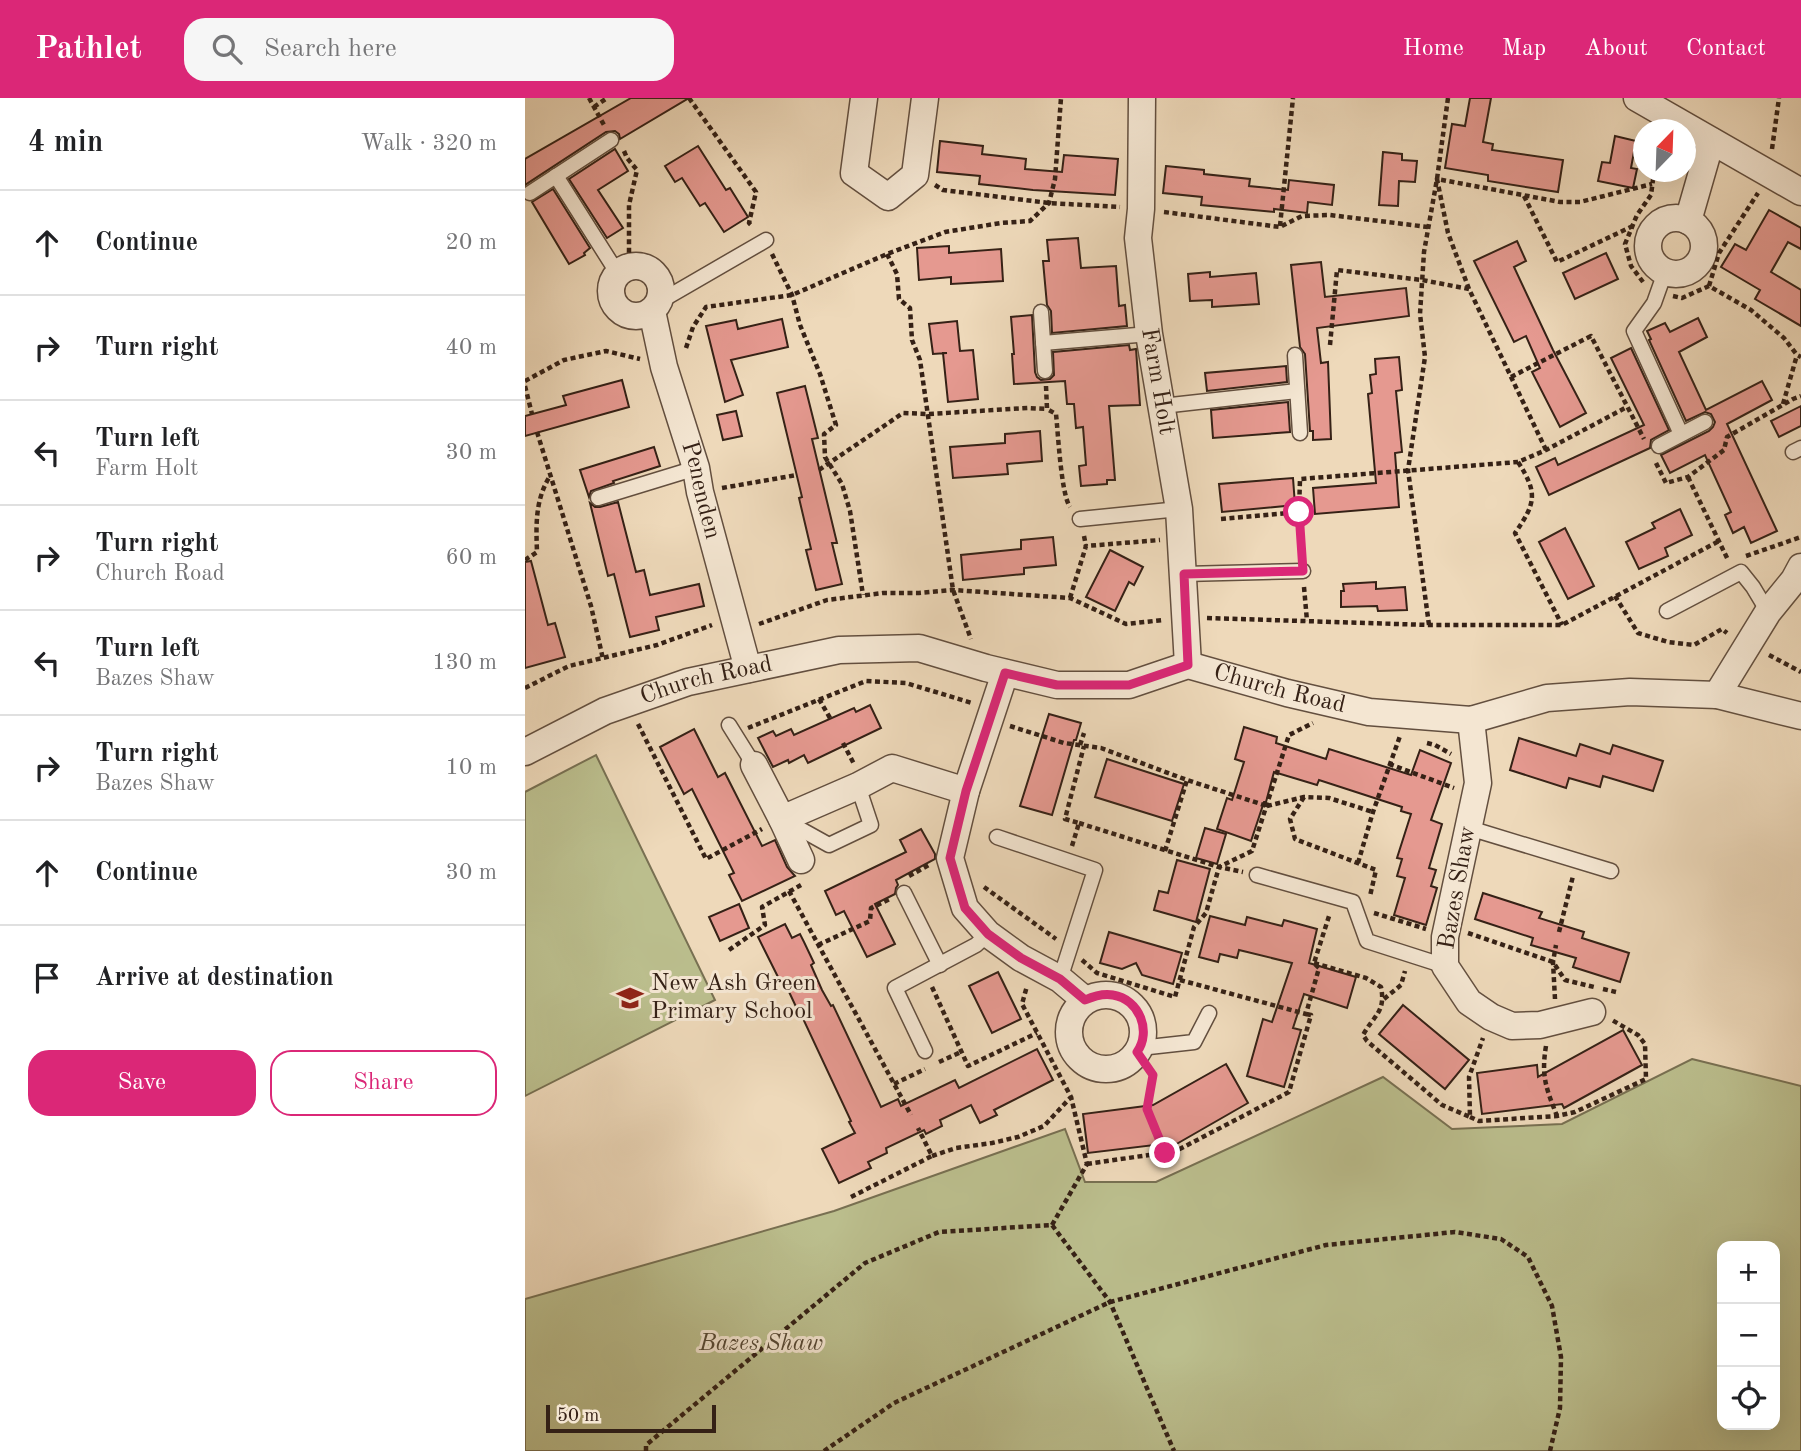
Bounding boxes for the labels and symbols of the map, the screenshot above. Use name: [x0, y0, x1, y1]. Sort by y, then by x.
north arrow: [1633, 119, 1696, 182]
street label: Farm Holt: [1136, 326, 1178, 437]
street label: Penenden: [676, 439, 724, 542]
route start: [1283, 496, 1314, 527]
street label: Church Road: [637, 652, 775, 710]
street label: Church Road: [1211, 661, 1348, 718]
street label: Bazes Shaw: [1435, 824, 1481, 952]
place label: New Ash Green Primary School: [651, 972, 817, 1024]
school or university icon: New Ash Green Primary School: [615, 983, 645, 1013]
route end: [1149, 1137, 1180, 1168]
park label: Bazes Shaw: [698, 1332, 823, 1356]
scale bar: [546, 1402, 716, 1434]

